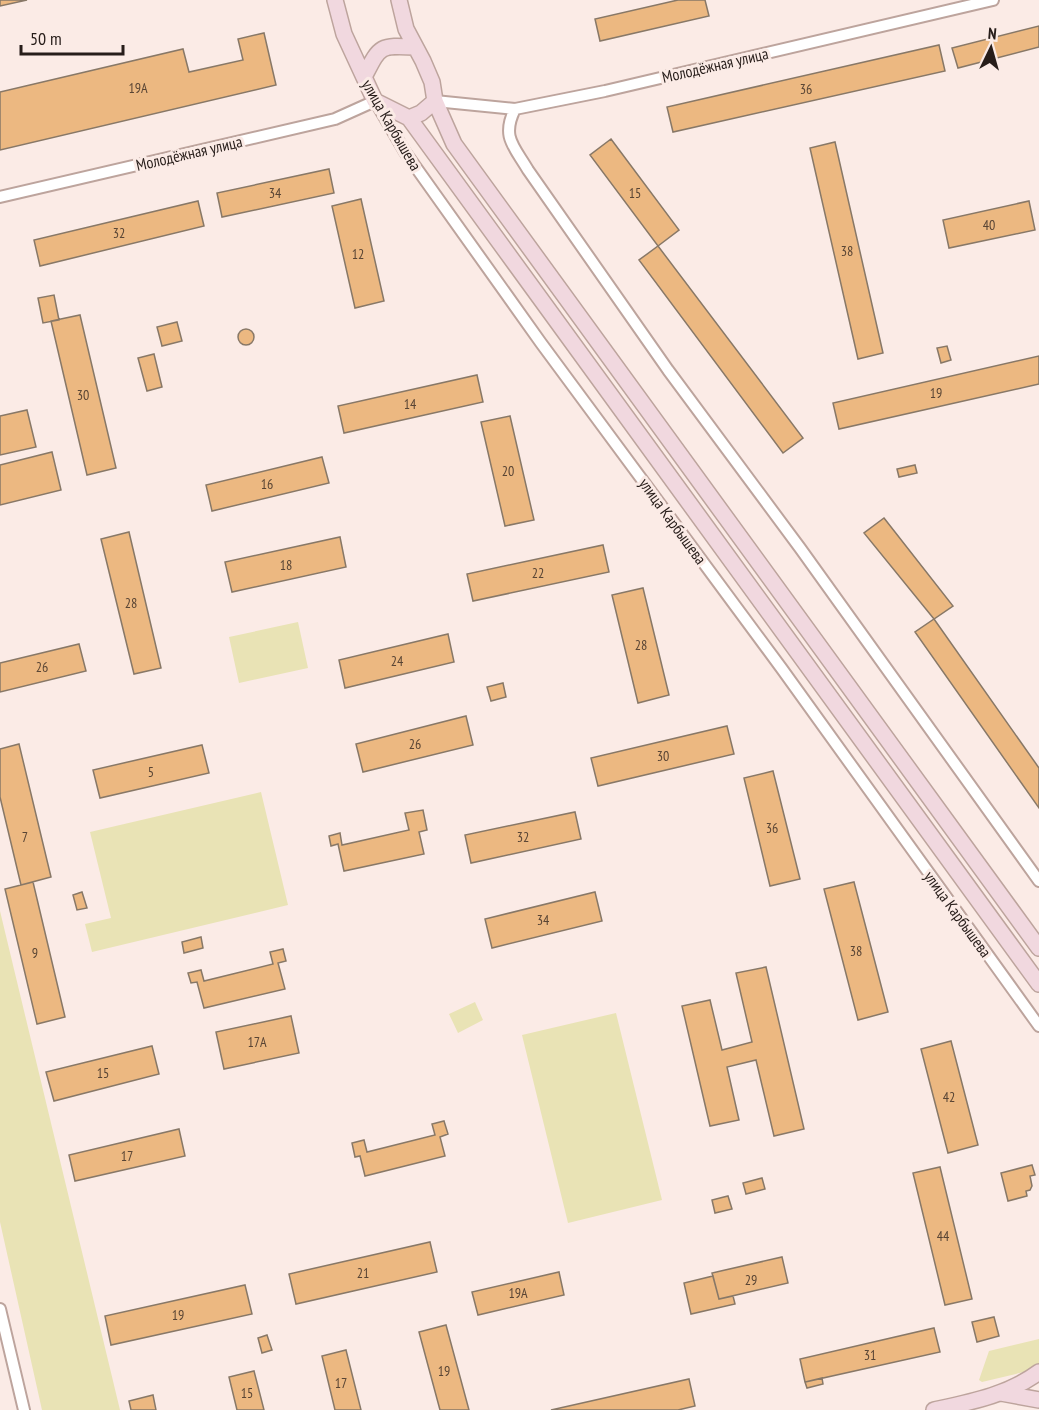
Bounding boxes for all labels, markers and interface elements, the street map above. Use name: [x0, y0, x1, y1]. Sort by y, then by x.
scale bar: [21, 18, 123, 56]
north arrow: [961, 18, 1021, 78]
text: N: [987, 23, 997, 43]
text: 50 m: [30, 27, 62, 50]
street label: Молодёжная улица: [660, 43, 770, 87]
street label: улица Карбышева: [358, 76, 426, 174]
house number: 19А: [128, 79, 148, 97]
house number: 36: [800, 80, 812, 98]
street label: Молодёжная улица: [134, 131, 244, 175]
house number: 34: [269, 184, 282, 202]
house number: 15: [629, 184, 641, 202]
house number: 40: [983, 216, 995, 234]
house number: 32: [113, 224, 125, 242]
house number: 38: [841, 242, 853, 260]
house number: 12: [352, 245, 364, 263]
house number: 19: [930, 384, 942, 402]
house number: 30: [77, 386, 89, 404]
house number: 14: [404, 395, 417, 413]
house number: 20: [502, 462, 514, 480]
street label: улица Карбышева: [635, 474, 711, 568]
house number: 16: [261, 475, 273, 493]
house number: 18: [280, 556, 292, 574]
house number: 22: [532, 564, 544, 582]
house number: 28: [125, 594, 137, 612]
house number: 28: [635, 636, 647, 654]
house number: 24: [391, 652, 404, 670]
house number: 26: [36, 658, 48, 676]
house number: 26: [409, 735, 421, 753]
house number: 30: [657, 747, 669, 765]
house number: 5: [148, 763, 154, 781]
house number: 36: [766, 819, 778, 837]
house number: 7: [22, 828, 28, 846]
house number: 32: [517, 828, 529, 846]
street label: улица Карбышева: [920, 867, 996, 961]
house number: 34: [537, 911, 550, 929]
house number: 38: [850, 942, 862, 960]
house number: 9: [32, 944, 38, 962]
house number: 17А: [247, 1033, 267, 1051]
house number: 15: [97, 1064, 109, 1082]
house number: 42: [943, 1088, 955, 1106]
house number: 17: [121, 1147, 133, 1165]
house number: 44: [937, 1227, 950, 1245]
house number: 21: [357, 1264, 369, 1282]
house number: 29: [745, 1271, 757, 1289]
house number: 19А: [508, 1284, 528, 1302]
house number: 19: [172, 1306, 184, 1324]
house number: 31: [864, 1346, 876, 1364]
house number: 19: [438, 1362, 450, 1380]
house number: 17: [335, 1374, 347, 1392]
house number: 15: [241, 1384, 253, 1402]

